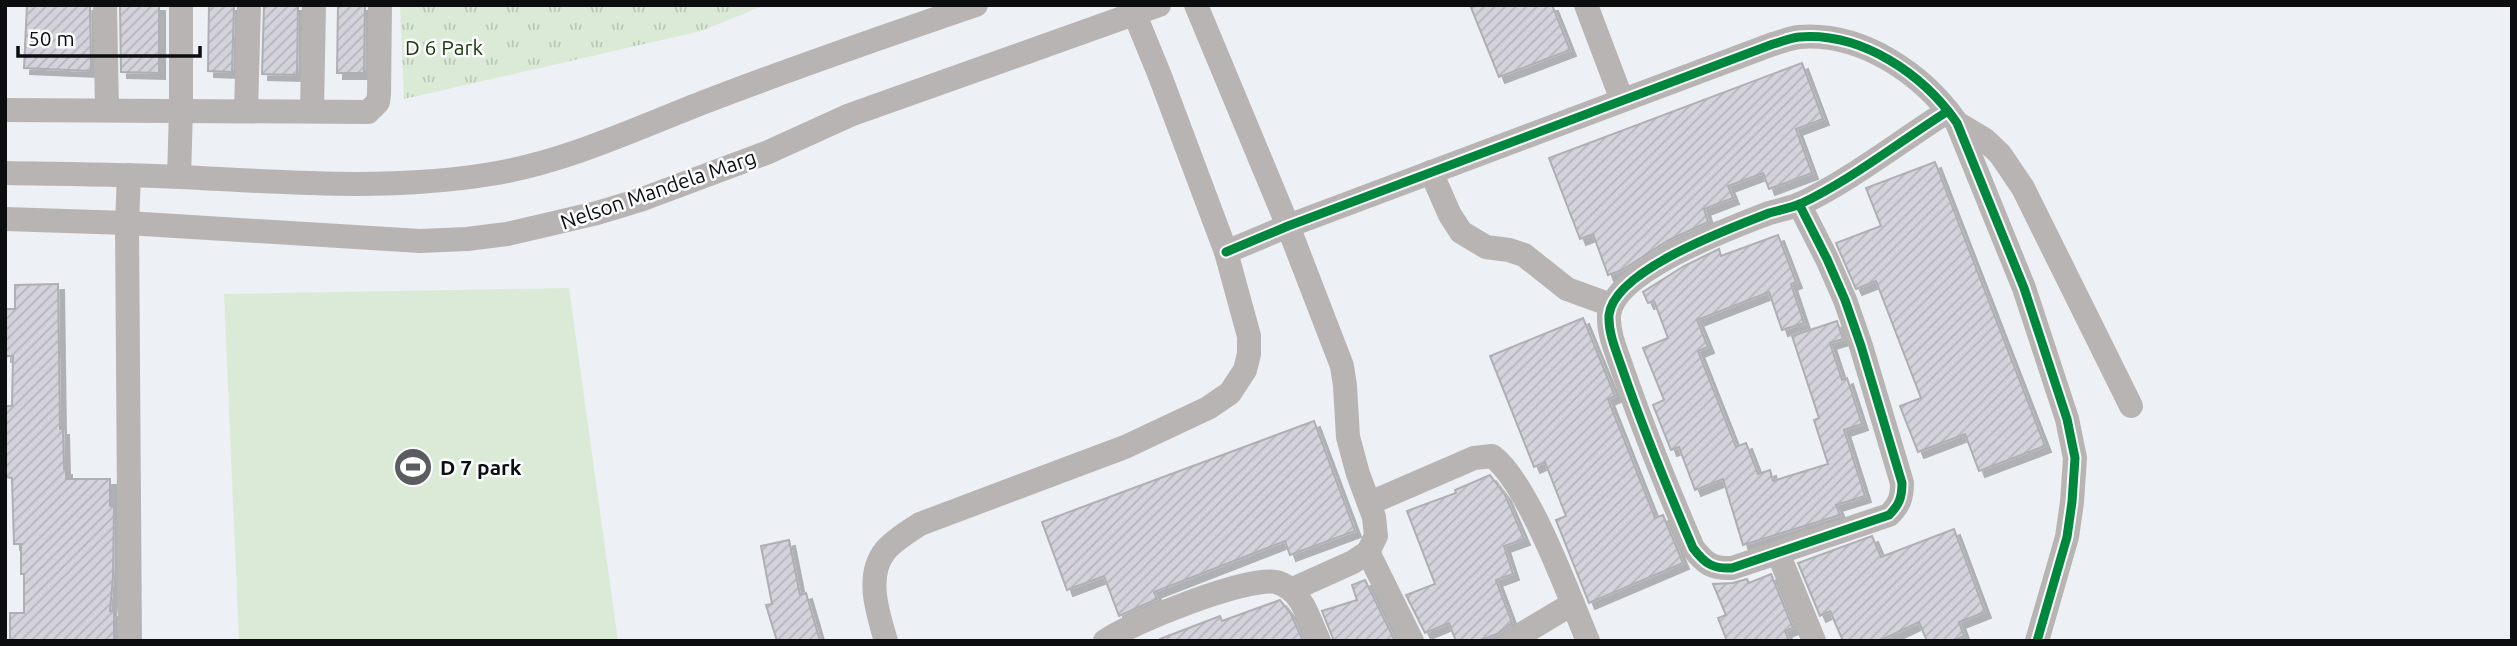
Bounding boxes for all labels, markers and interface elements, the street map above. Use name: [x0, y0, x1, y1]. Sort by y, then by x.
scale bar: [18, 14, 200, 58]
text: 50 m: [28, 26, 75, 50]
park label: D 6 Park: [405, 35, 483, 59]
street label: Nelson Mandela Marg: [557, 144, 759, 234]
sports icon: D 7 park: [392, 446, 434, 488]
place label: D 7 park: [440, 455, 522, 479]

